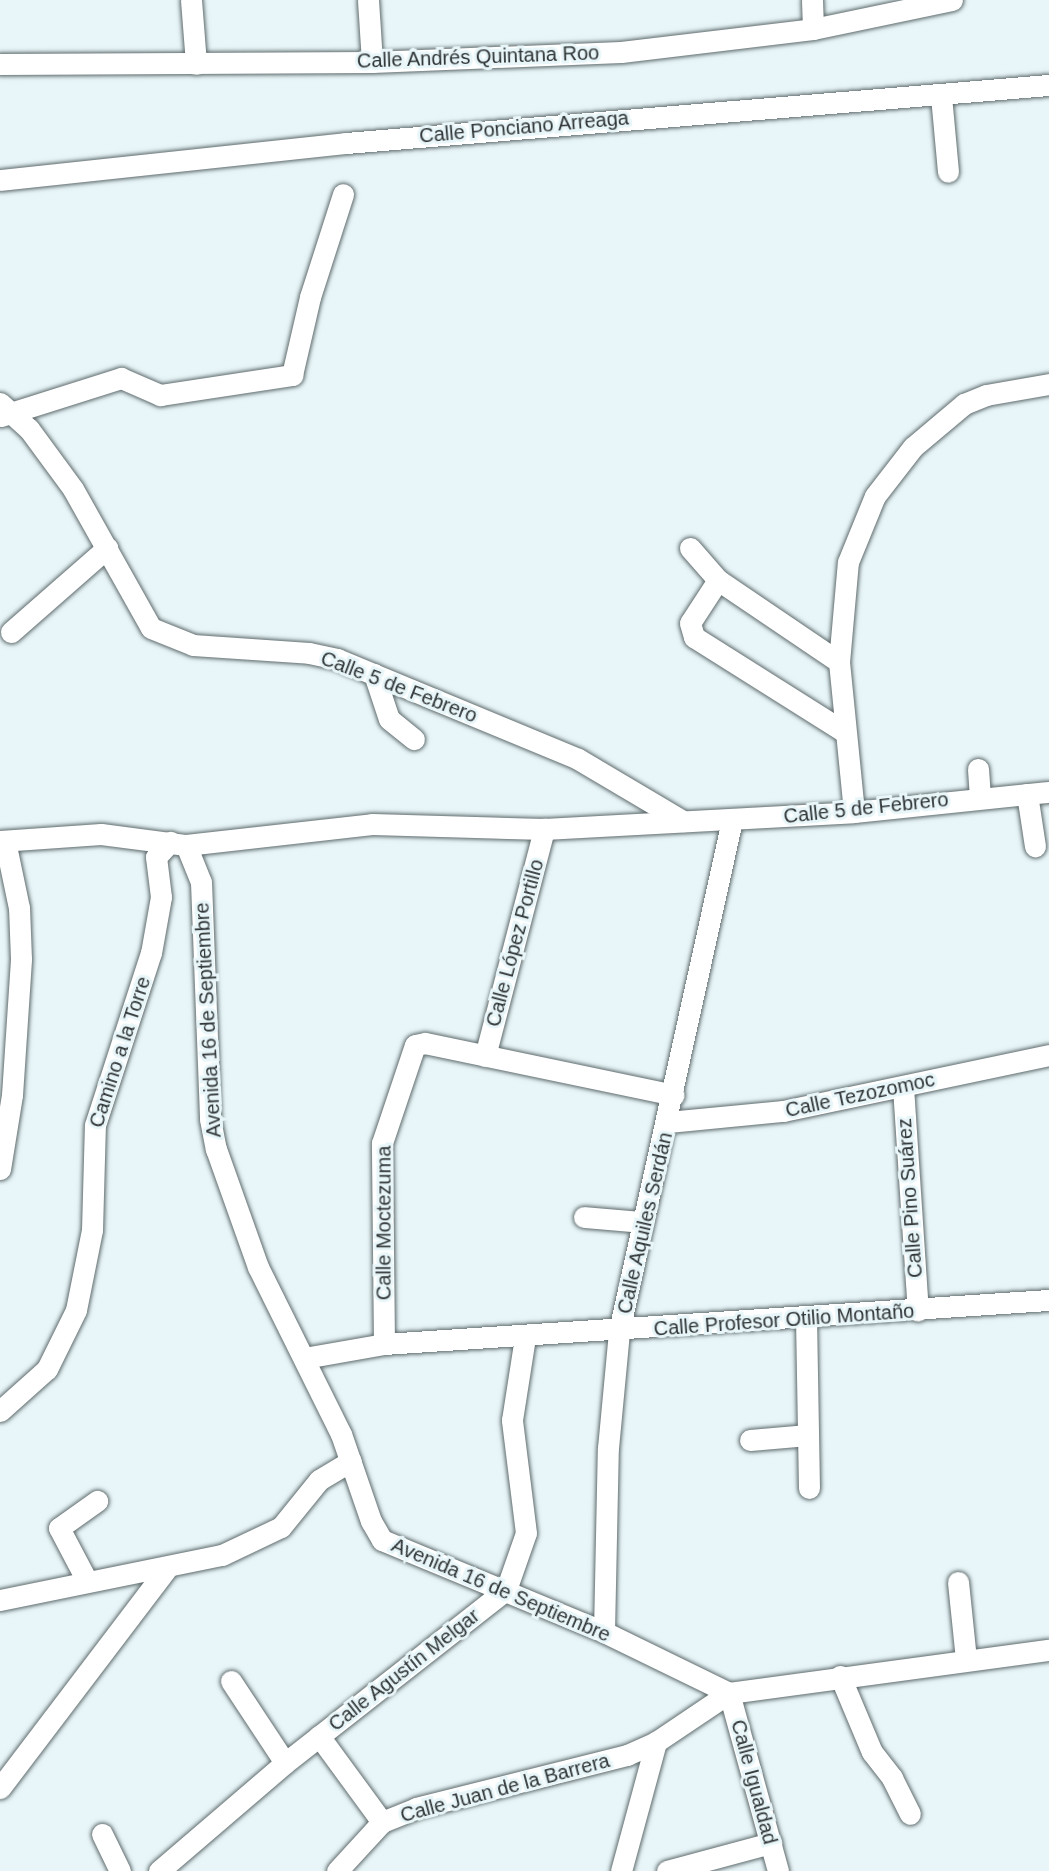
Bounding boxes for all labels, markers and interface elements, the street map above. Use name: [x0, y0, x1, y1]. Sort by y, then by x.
street label: Calle Andrés Quintana Roo: [356, 41, 600, 73]
street label: Calle Ponciano Arreaga: [418, 106, 630, 148]
street label: Calle 5 de Febrero: [317, 646, 481, 728]
street label: Calle 5 de Febrero: [782, 787, 950, 829]
street label: Calle López Portillo: [481, 857, 549, 1029]
street label: Avenida 16 de Septiembre: [190, 902, 226, 1138]
street label: Camino a la Torre: [84, 973, 156, 1131]
street label: Calle Tezozomoc: [783, 1067, 937, 1123]
street label: Calle Pino Suárez: [892, 1117, 928, 1279]
street label: Calle Aquiles Serdán: [612, 1129, 678, 1317]
street label: Calle Moctezuma: [372, 1146, 396, 1300]
street label: Calle Profesor Otilio Montaño: [653, 1299, 915, 1341]
street label: Avenida 16 de Septiembre: [388, 1533, 614, 1647]
street label: Calle Agustín Melgar: [323, 1603, 485, 1737]
street label: Calle Igualdad: [726, 1717, 782, 1847]
street label: Calle Juan de la Barrera: [398, 1748, 612, 1828]

